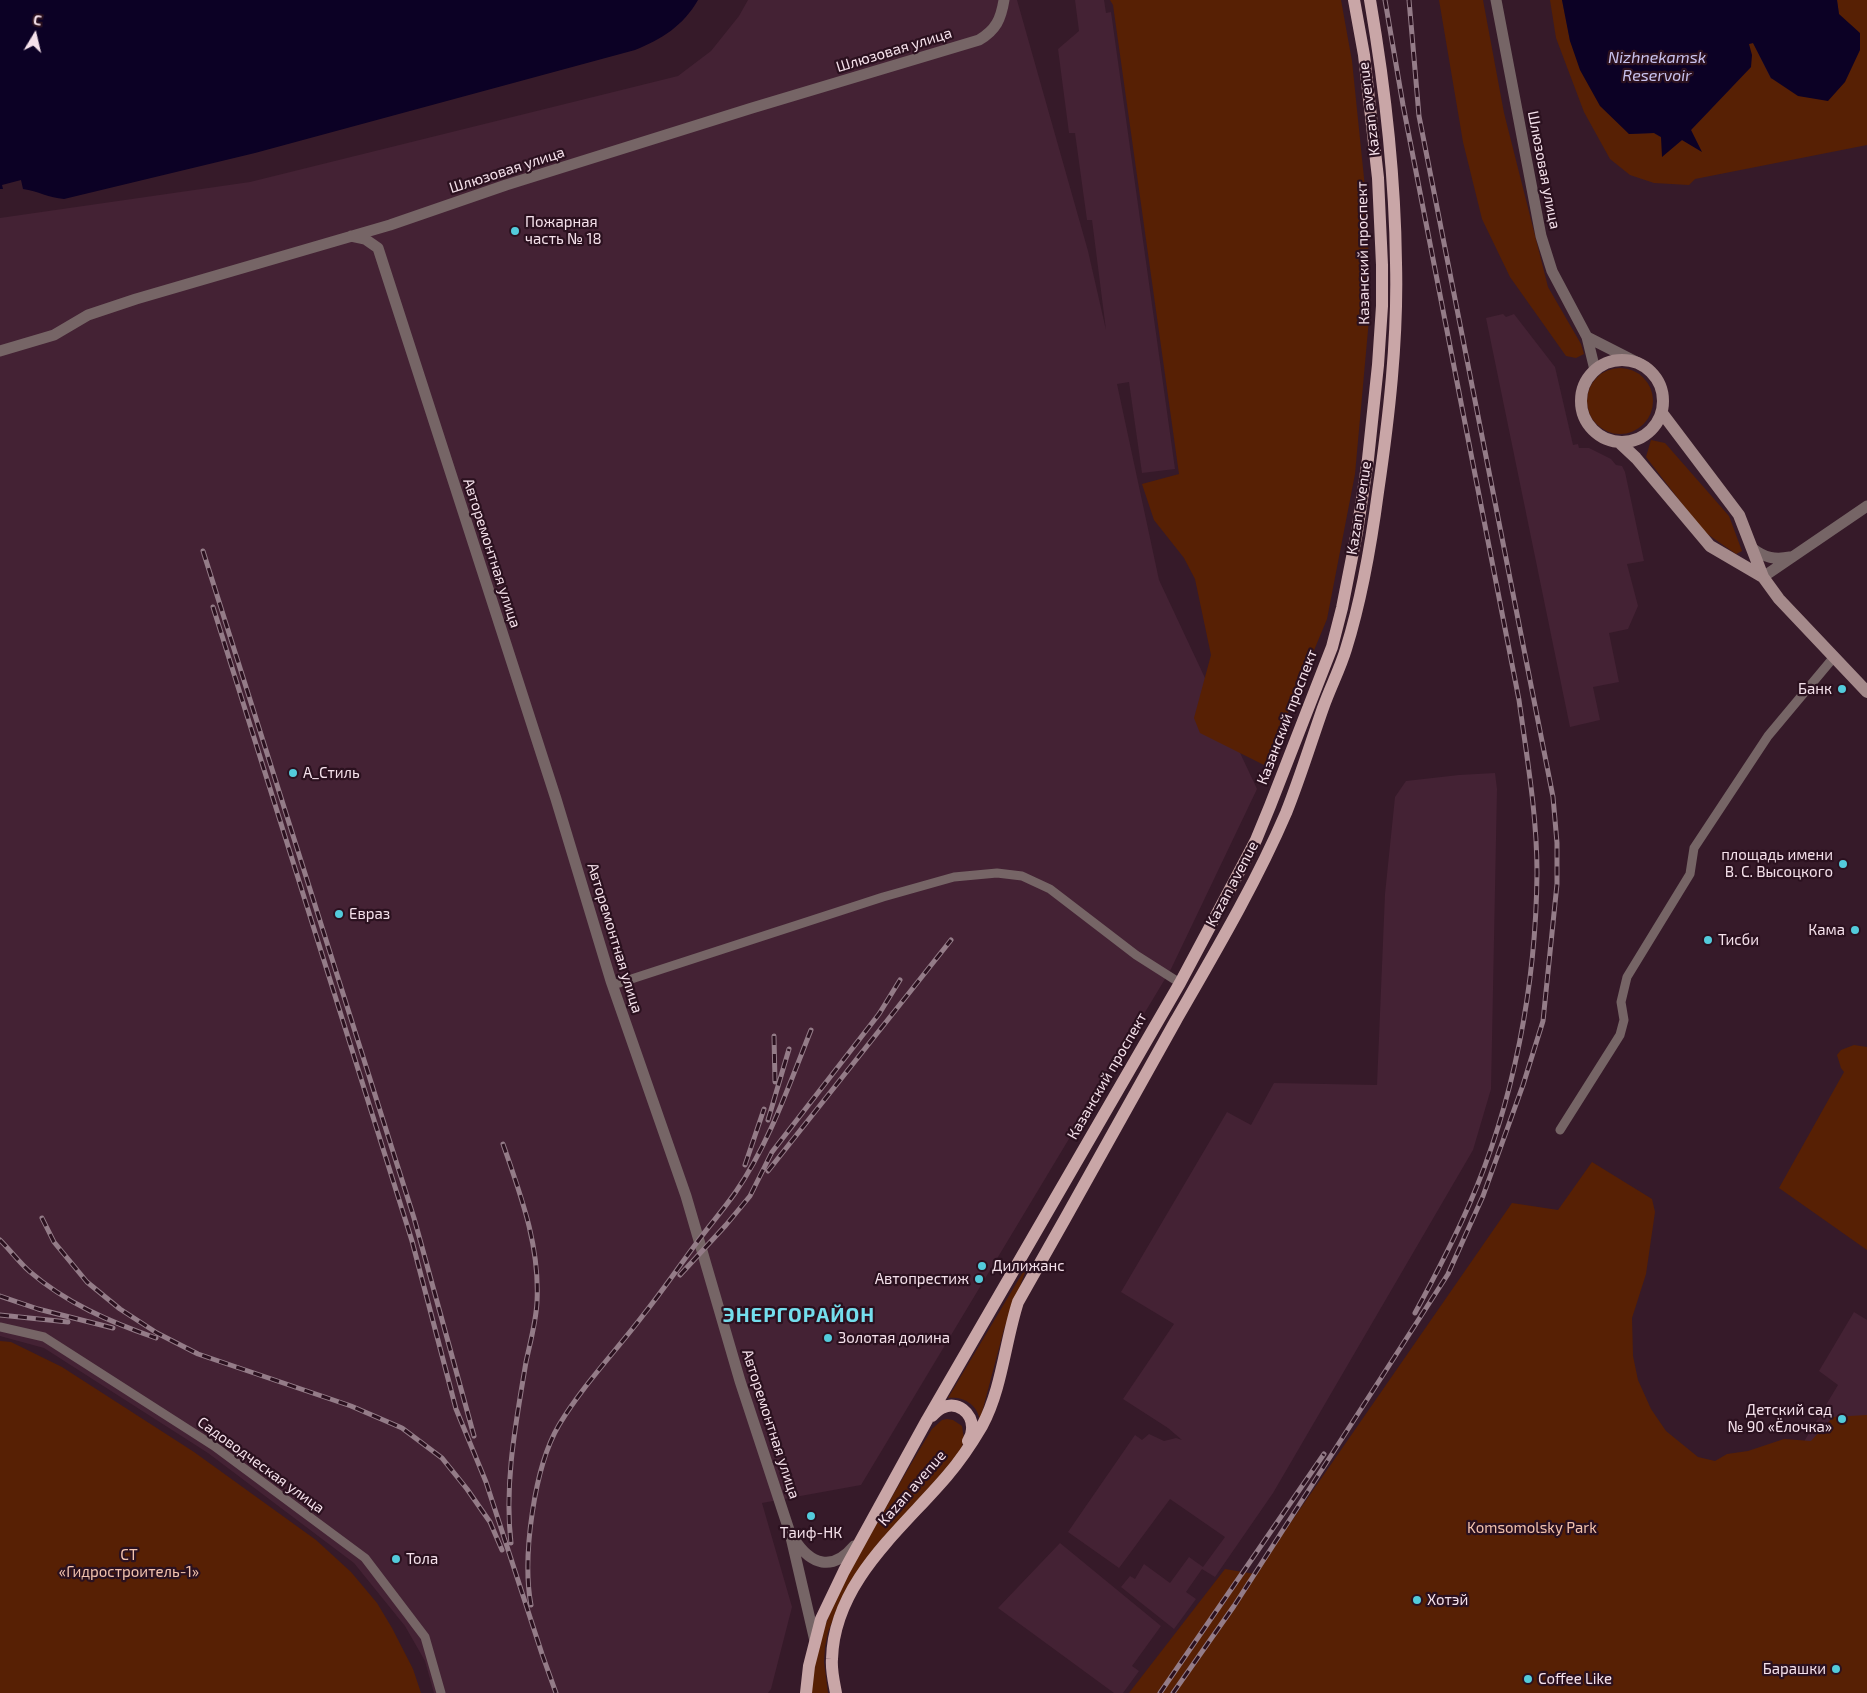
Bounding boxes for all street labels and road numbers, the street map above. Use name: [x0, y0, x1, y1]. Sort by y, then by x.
street label: Шлюзовая улица: [834, 24, 954, 76]
street label: Kazan avenue: [1354, 61, 1384, 157]
street label: Шлюзовая улица: [1524, 109, 1564, 231]
street label: Шлюзовая улица: [447, 143, 567, 197]
street label: Казанский проспект: [1353, 181, 1373, 325]
street label: Kazan avenue: [1343, 460, 1375, 556]
street label: Авторемонтная улица: [459, 476, 525, 630]
street label: Казанский проспект: [1253, 647, 1321, 787]
street label: Kazan avenue: [1202, 838, 1262, 930]
street label: Авторемонтная улица: [584, 861, 646, 1015]
street label: Казанский проспект: [1063, 1009, 1151, 1143]
street label: Авторемонтная улица: [738, 1347, 804, 1501]
street label: Садоводческая улица: [194, 1413, 328, 1517]
street label: Kazan avenue: [874, 1446, 950, 1530]

